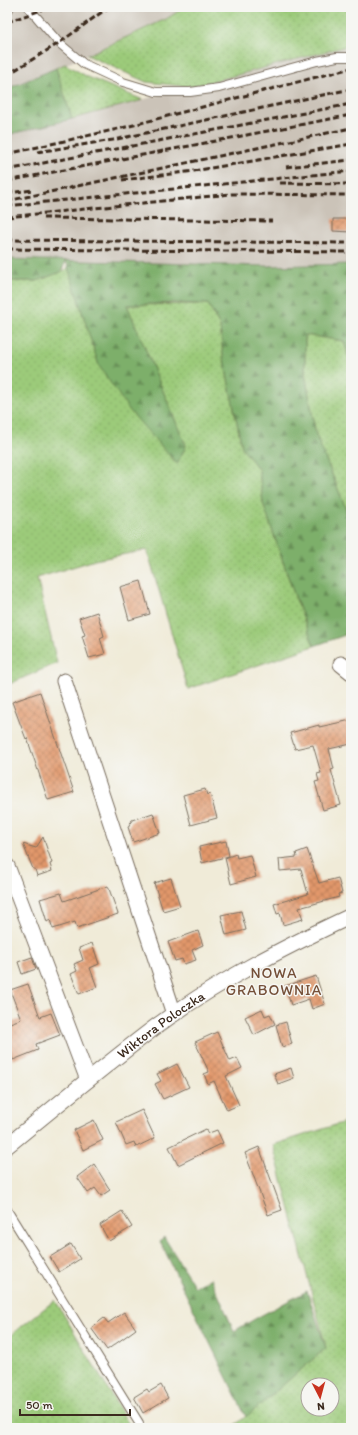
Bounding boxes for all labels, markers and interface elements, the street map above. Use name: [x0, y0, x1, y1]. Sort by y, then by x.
district label: NOWA GRABOWNIA: [226, 964, 322, 999]
street label: Wiktora Poloczka: [114, 987, 209, 1062]
north arrow: [300, 1377, 340, 1417]
scale bar: [20, 1391, 130, 1417]
text: 50 m: [26, 1398, 52, 1412]
text: N: [317, 1400, 325, 1413]

